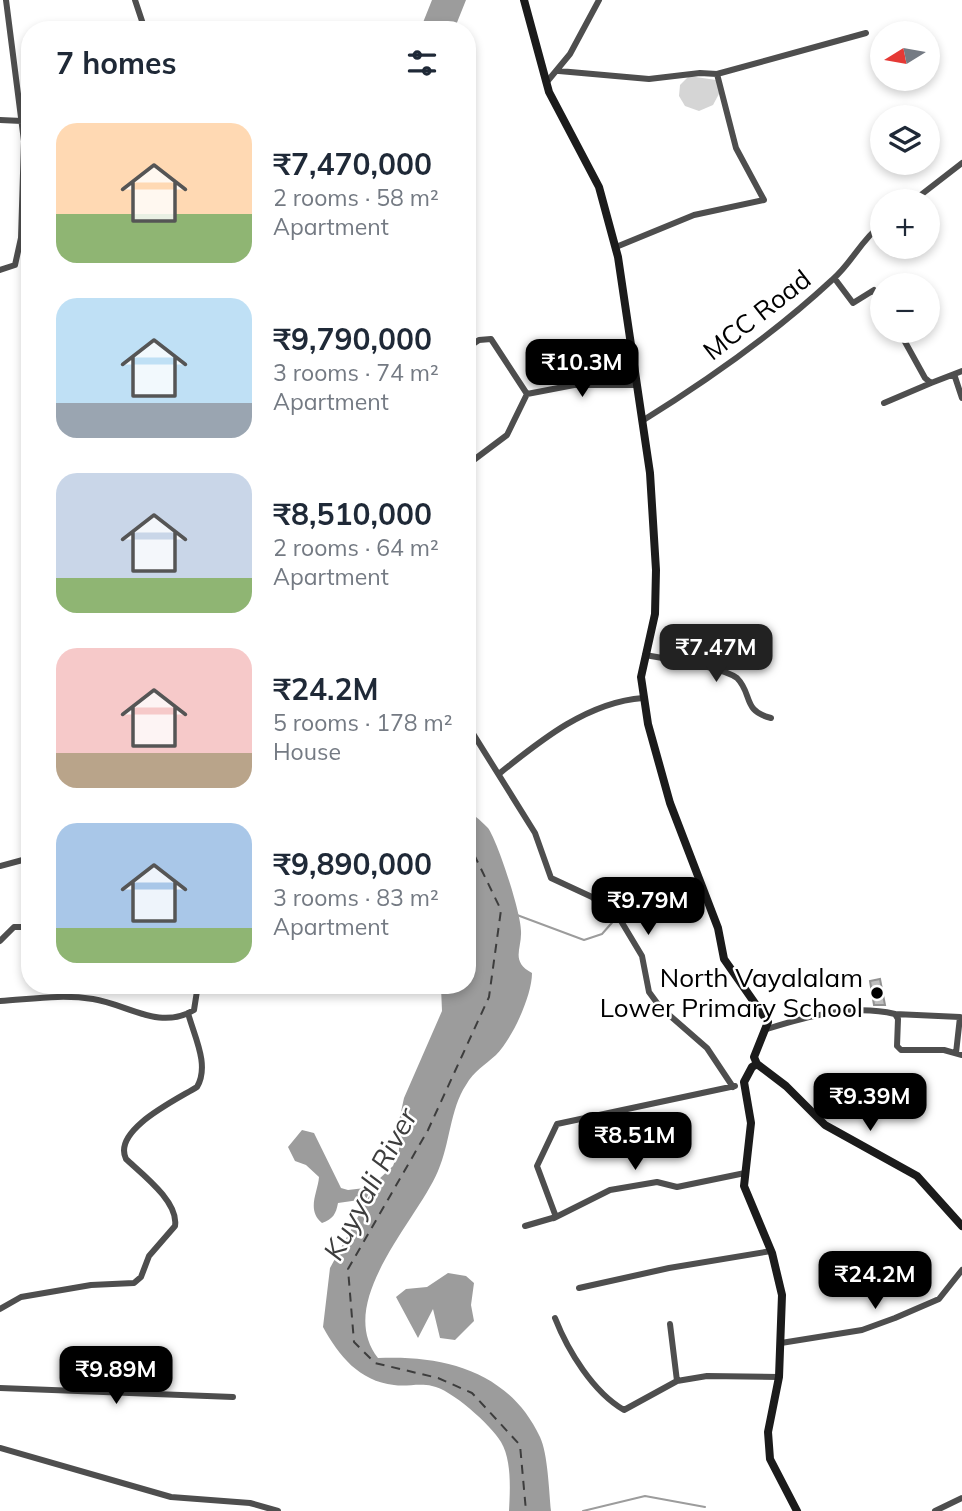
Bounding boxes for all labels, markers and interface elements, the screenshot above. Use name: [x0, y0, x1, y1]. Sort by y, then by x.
north arrow: [870, 21, 940, 91]
map controls: [870, 21, 940, 343]
text: 7 homes: [56, 44, 177, 82]
icon: filters: [403, 44, 441, 82]
button: layers: [870, 105, 940, 175]
text: ₹7,470,000: [273, 145, 432, 183]
icon: home: [112, 151, 196, 235]
text: 2 rooms · 58 m²: [273, 183, 439, 212]
button: +: [870, 189, 940, 259]
text: Apartment: [273, 212, 389, 241]
street label: MCC Road: [696, 262, 817, 367]
button: −: [870, 273, 940, 343]
text: ₹9,790,000: [273, 320, 432, 358]
icon: home: [112, 326, 196, 410]
pin: ₹10.3M: [525, 340, 639, 399]
text: ₹10.3M: [542, 347, 622, 376]
text: 3 rooms · 74 m²: [273, 358, 439, 387]
text: Apartment: [273, 387, 389, 416]
text: ₹8,510,000: [273, 495, 432, 533]
icon: home: [112, 501, 196, 585]
text: 2 rooms · 64 m²: [273, 533, 439, 562]
text: Apartment: [273, 562, 389, 591]
pin: ₹7.47M: [659, 624, 773, 684]
text: ₹7.47M: [676, 632, 756, 661]
text: ₹24.2M: [273, 670, 379, 708]
icon: home: [112, 676, 196, 760]
text: 5 rooms · 178 m²: [273, 708, 453, 737]
text: House: [273, 737, 341, 766]
text: ₹9,890,000: [273, 845, 432, 883]
icon: home: [112, 851, 196, 935]
pin: ₹9.79M: [591, 878, 705, 937]
text: 3 rooms · 83 m²: [273, 883, 439, 912]
text: ₹9.79M: [608, 885, 688, 914]
text: Apartment: [273, 912, 389, 941]
place label: North Vayalalam Lower Primary School: [600, 961, 863, 1024]
marker: North Vayalalam Lower Primary School: [869, 985, 885, 1001]
pin: ₹9.39M: [813, 1074, 927, 1133]
text: ₹9.39M: [830, 1081, 910, 1110]
water label: Kuyyali River: [315, 1100, 425, 1266]
pin: ₹8.51M: [578, 1112, 692, 1172]
text: ₹8.51M: [595, 1120, 675, 1149]
pin: ₹24.2M: [818, 1252, 932, 1311]
text: ₹24.2M: [835, 1259, 915, 1288]
pin: ₹9.89M: [59, 1346, 173, 1406]
text: ₹9.89M: [76, 1354, 156, 1383]

